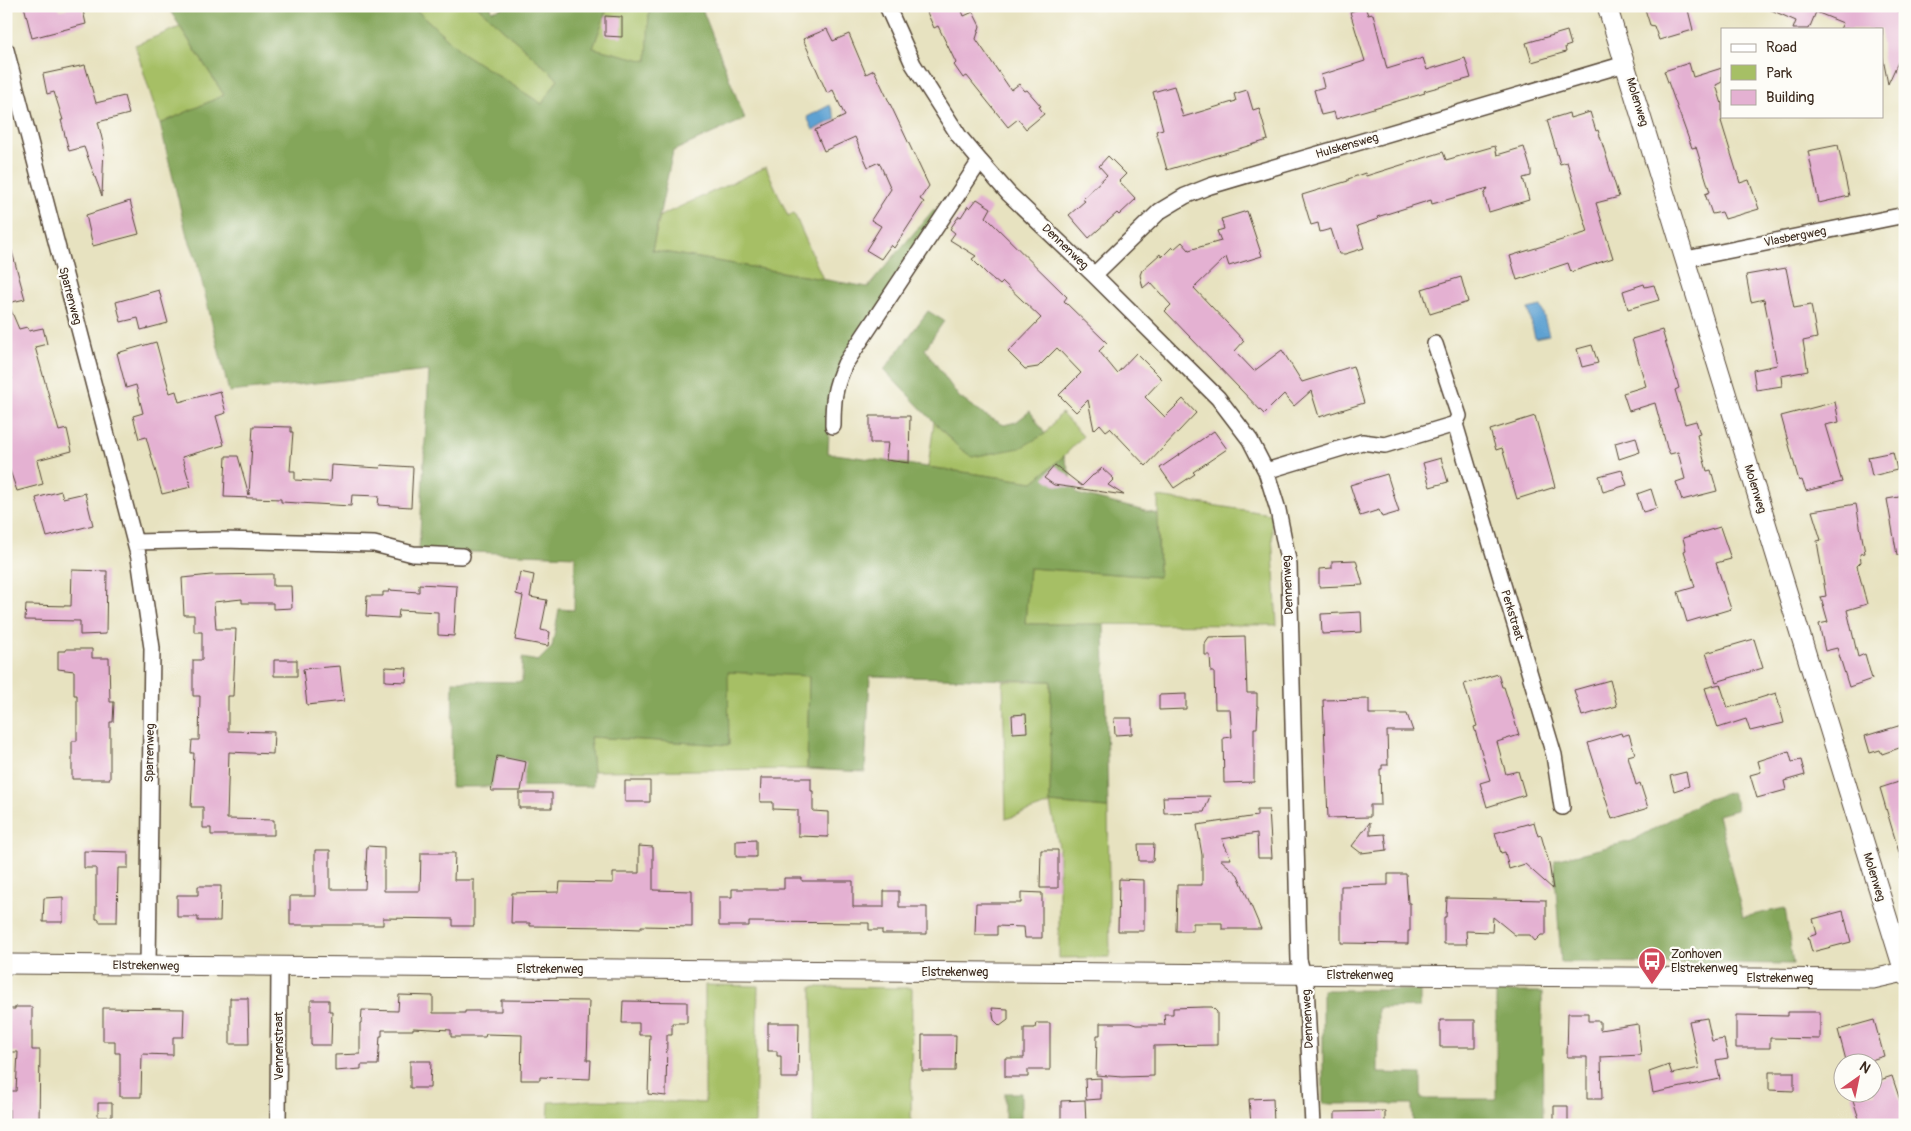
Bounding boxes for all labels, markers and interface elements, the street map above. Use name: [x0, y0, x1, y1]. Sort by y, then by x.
legend: [1721, 28, 1884, 118]
text: Road: [1766, 38, 1797, 57]
text: Park: [1766, 64, 1793, 83]
street label: Molenweg: [1622, 76, 1652, 128]
text: Building: [1766, 88, 1814, 107]
street label: Hulskensweg: [1314, 130, 1380, 162]
street label: Dennenweg: [1038, 221, 1092, 273]
street label: Vlasbergweg: [1763, 224, 1827, 250]
street label: Sparrenweg: [55, 266, 85, 326]
street label: Molenweg: [1740, 463, 1770, 515]
street label: Dennenweg: [1279, 555, 1297, 615]
street label: Perkstraat: [1497, 588, 1527, 642]
street label: Sparrenweg: [142, 723, 158, 783]
street label: Molenweg: [1859, 851, 1889, 903]
bus stop icon: Zonhoven Elstrekenweg: [1637, 946, 1667, 985]
place label: Zonhoven Elstrekenweg: [1671, 947, 1738, 976]
street label: Elstrekenweg: [112, 958, 180, 974]
street label: Elstrekenweg: [517, 962, 583, 977]
street label: Elstrekenweg: [922, 965, 988, 980]
street label: Elstrekenweg: [1327, 968, 1393, 983]
street label: Elstrekenweg: [1747, 971, 1813, 986]
street label: Dennenweg: [1299, 989, 1317, 1049]
street label: Vennenstraat: [272, 1011, 287, 1080]
north arrow: [1834, 1054, 1884, 1104]
text: N: [1856, 1058, 1873, 1077]

